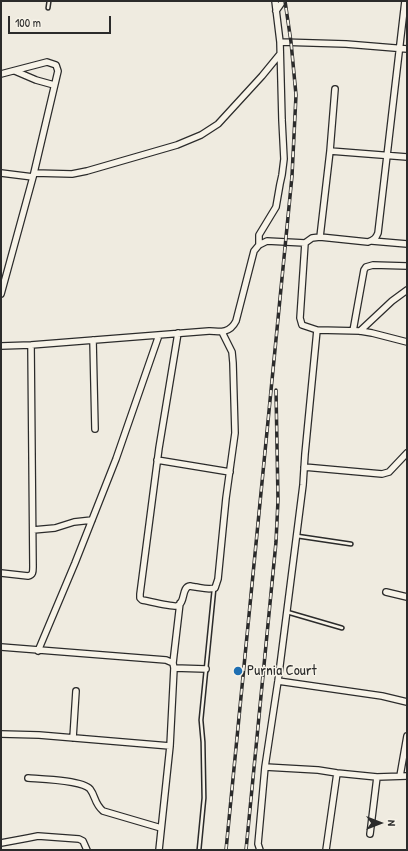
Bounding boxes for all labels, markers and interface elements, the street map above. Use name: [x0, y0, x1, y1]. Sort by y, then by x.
scale bar: [10, 8, 113, 34]
text: 100 m: [15, 14, 41, 31]
place label: Purnia Court: [247, 662, 317, 680]
marker: Purnia Court: [232, 665, 244, 677]
north arrow: [360, 803, 400, 843]
text: N: [385, 820, 399, 826]

